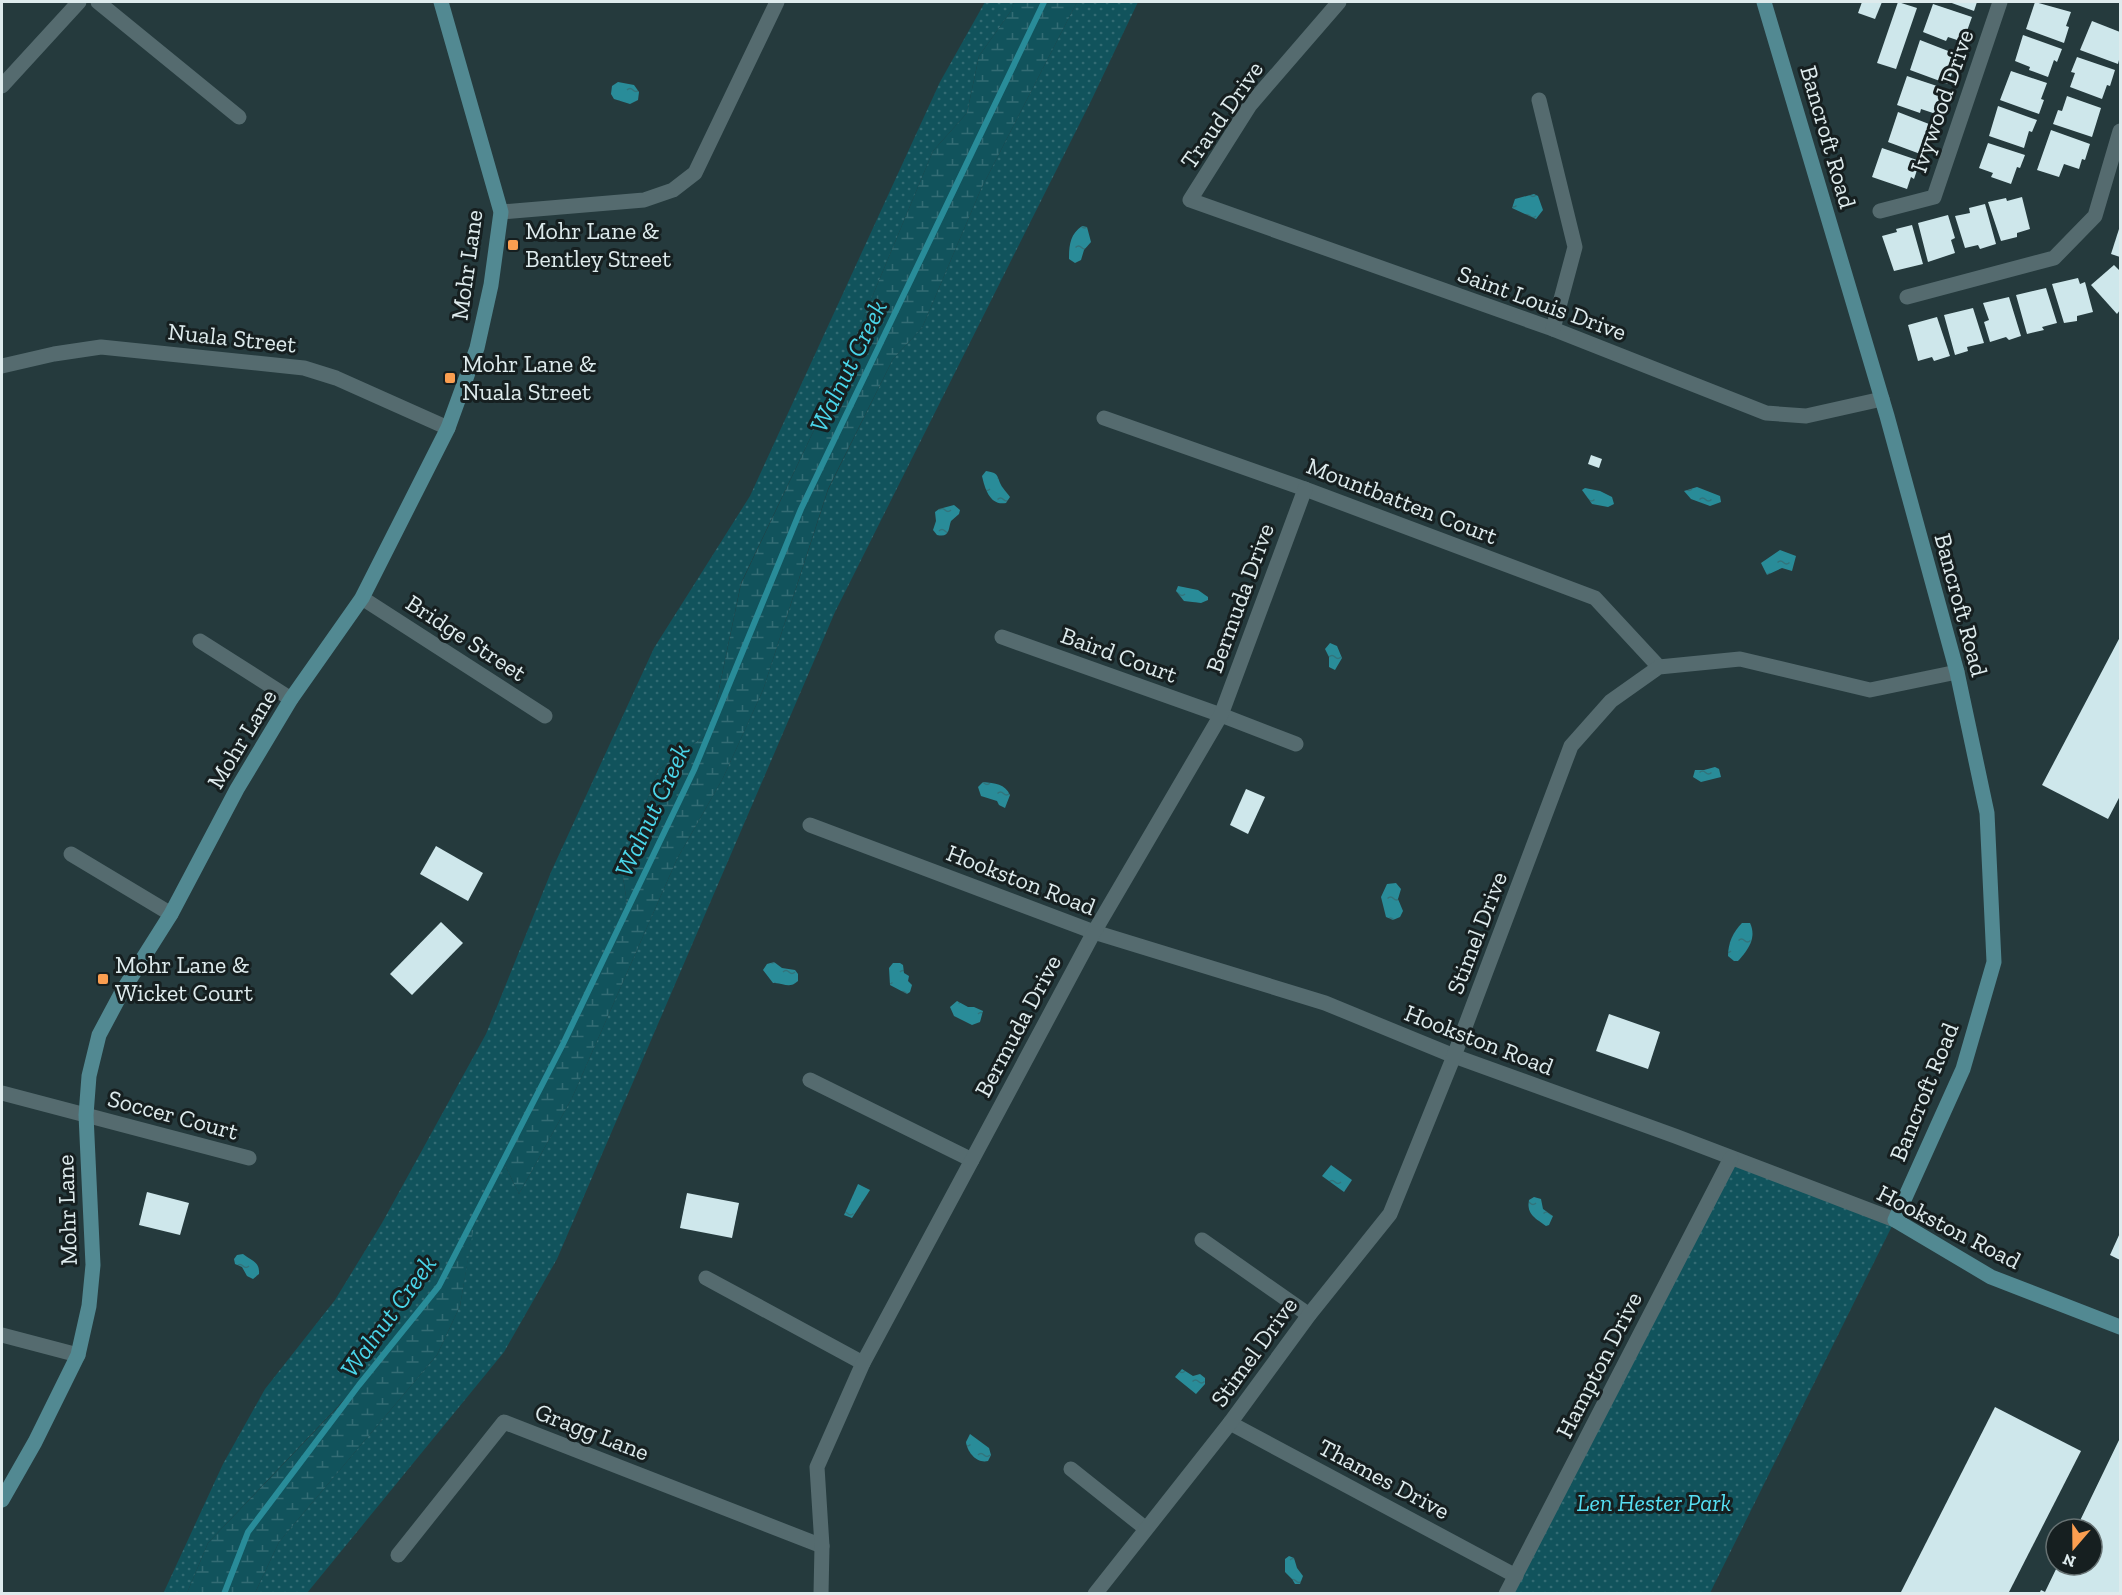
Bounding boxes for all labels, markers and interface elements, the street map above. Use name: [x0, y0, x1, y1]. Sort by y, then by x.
street label: Ivywood Drive: [1904, 26, 1980, 176]
street label: Traud Drive: [1174, 55, 1269, 174]
street label: Bancroft Road: [1794, 62, 1863, 211]
street label: Mohr Lane: [444, 208, 489, 322]
place label: Mohr Lane & Bentley Street: [525, 216, 671, 273]
marker: Mohr Lane & Bentley Street: [506, 238, 520, 252]
street label: Saint Louis Drive: [1454, 259, 1630, 346]
water label: Walnut Creek: [802, 295, 894, 437]
street label: Nuala Street: [166, 316, 298, 359]
place label: Mohr Lane & Nuala Street: [462, 349, 596, 406]
marker: Mohr Lane & Nuala Street: [443, 371, 457, 385]
street label: Mountbatten Court: [1303, 451, 1502, 550]
street label: Bermuda Drive: [1199, 519, 1280, 676]
street label: Bancroft Road: [1928, 530, 1995, 680]
street label: Bridge Street: [401, 588, 532, 687]
street label: Baird Court: [1057, 620, 1181, 689]
street label: Mohr Lane: [201, 684, 283, 794]
water label: Walnut Creek: [607, 738, 697, 882]
street label: Hookston Road: [943, 838, 1100, 921]
street label: Stimel Drive: [1440, 868, 1513, 998]
place label: Mohr Lane & Wicket Court: [115, 950, 253, 1007]
street label: Bermuda Drive: [968, 950, 1067, 1102]
marker: Mohr Lane & Wicket Court: [96, 972, 110, 986]
street label: Hookston Road: [1401, 998, 1558, 1081]
street label: Bancroft Road: [1883, 1018, 1965, 1165]
street label: Soccer Court: [105, 1083, 242, 1146]
street label: Mohr Lane: [50, 1154, 83, 1266]
street label: Hookston Road: [1873, 1178, 2026, 1275]
water label: Walnut Creek: [333, 1249, 443, 1383]
street label: Hampton Drive: [1549, 1287, 1648, 1443]
street label: Stimel Drive: [1204, 1291, 1303, 1412]
street label: Gragg Lane: [531, 1397, 653, 1467]
street label: Thames Drive: [1314, 1432, 1455, 1525]
park label: Len Hester Park: [1577, 1488, 1732, 1517]
north arrow: [2044, 1517, 2104, 1577]
text: N: [2060, 1550, 2078, 1572]

